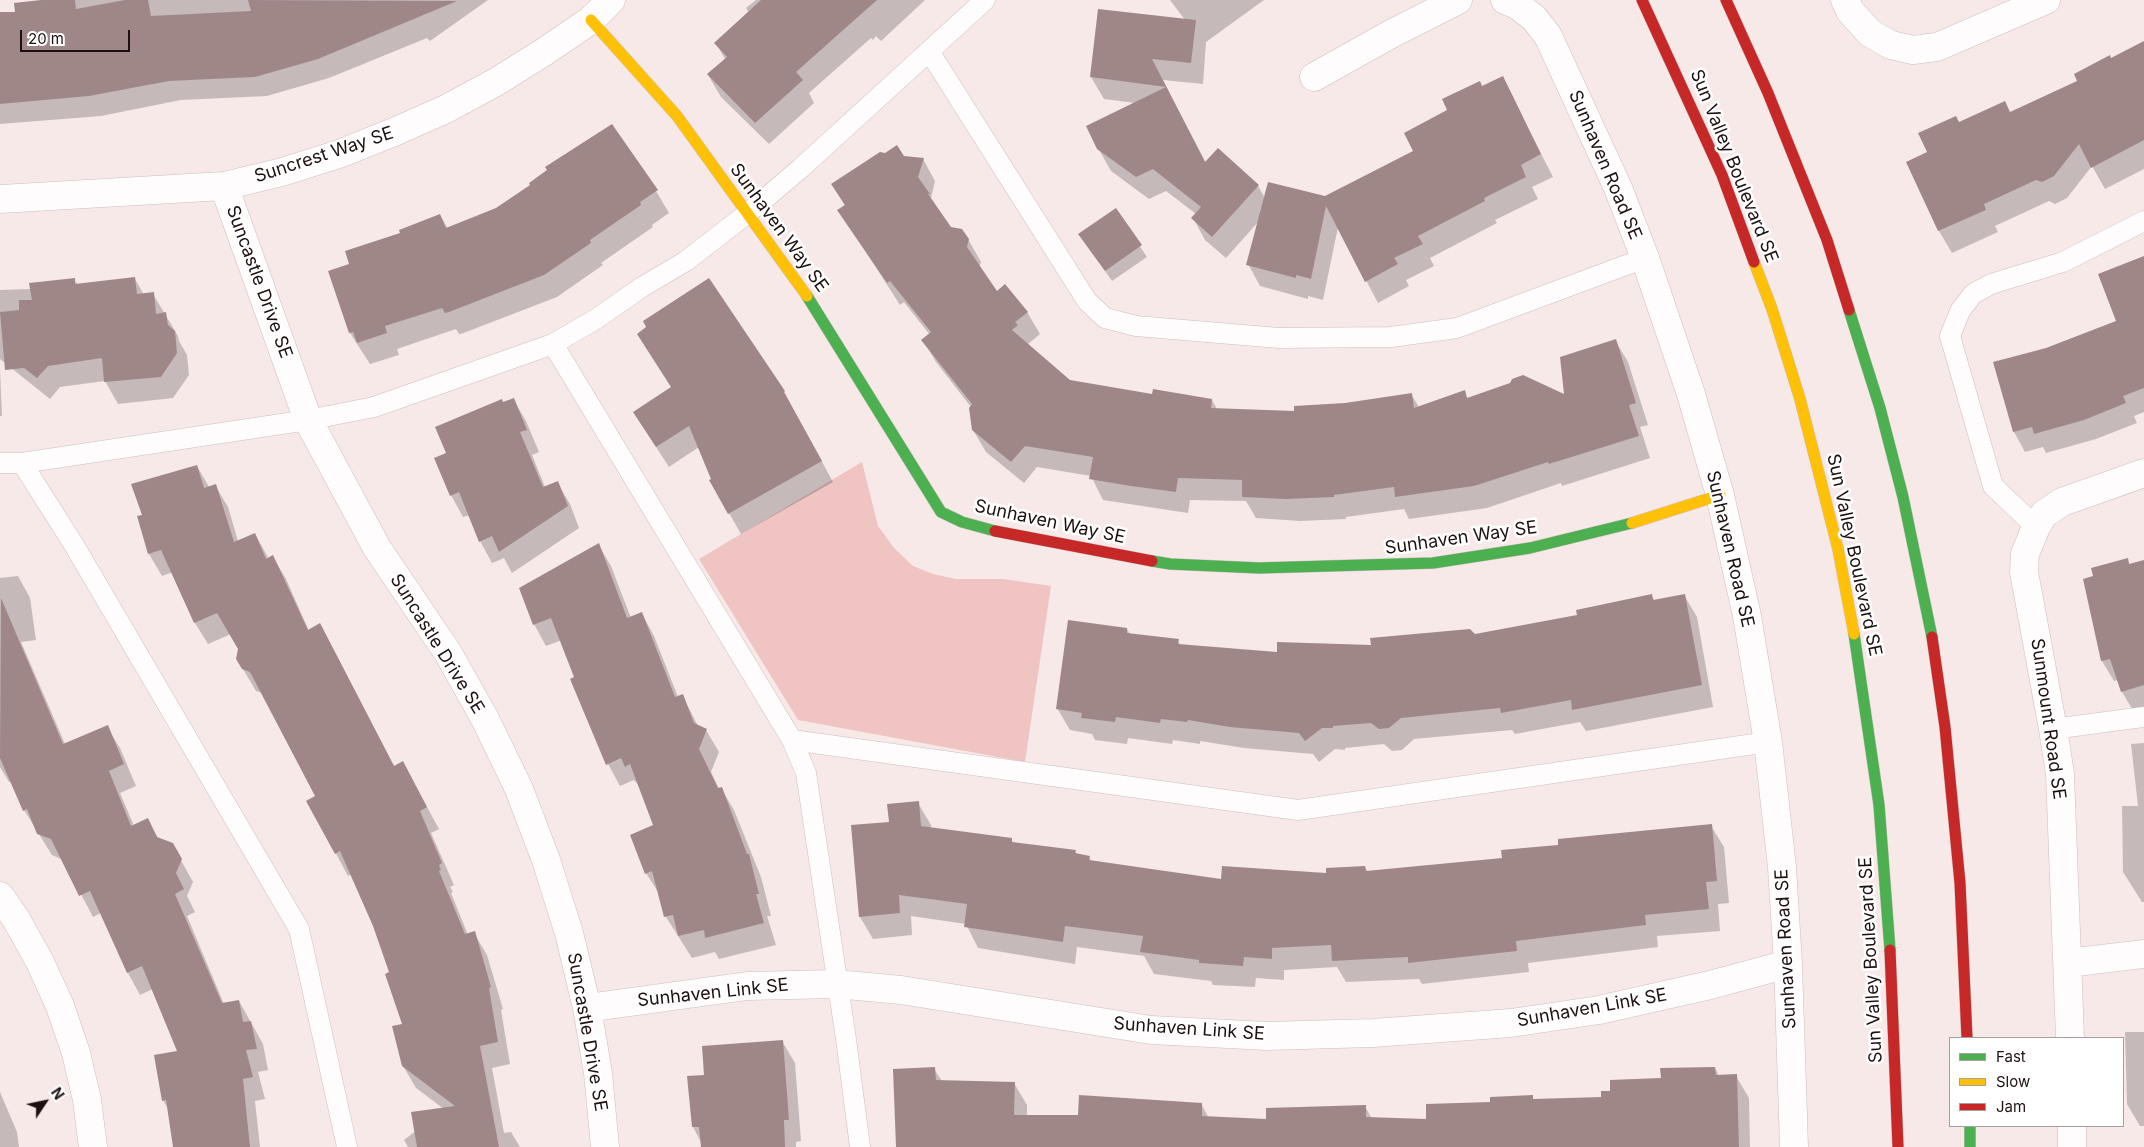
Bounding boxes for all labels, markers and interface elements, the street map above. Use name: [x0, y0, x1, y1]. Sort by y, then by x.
scale bar: [22, 20, 132, 52]
text: 20 m: [28, 29, 64, 48]
street label: Sun Valley Boulevard SE: [1685, 66, 1783, 266]
street label: Sunhaven Road SE: [1564, 87, 1646, 243]
street label: Suncrest Way SE: [252, 122, 396, 188]
street label: Sunhaven Way SE: [725, 160, 833, 296]
street label: Suncastle Drive SE: [221, 203, 297, 361]
street label: Sun Valley Boulevard SE: [1822, 452, 1886, 658]
street label: Sunhaven Road SE: [1701, 469, 1759, 629]
street label: Sunhaven Way SE: [973, 495, 1127, 549]
street label: Sunhaven Way SE: [1384, 517, 1538, 559]
street label: Suncastle Drive SE: [385, 570, 489, 718]
street label: Sunmount Road SE: [2026, 637, 2070, 801]
street label: Sun Valley Boulevard SE: [1855, 856, 1887, 1064]
street label: Sunhaven Road SE: [1771, 868, 1801, 1030]
street label: Suncastle Drive SE: [562, 951, 612, 1113]
street label: Sunhaven Link SE: [636, 974, 790, 1012]
street label: Sunhaven Link SE: [1515, 984, 1669, 1032]
street label: Sunhaven Link SE: [1113, 1013, 1265, 1045]
legend: [1949, 1037, 2124, 1127]
text: Fast: [1996, 1047, 2026, 1066]
text: Slow: [1996, 1072, 2030, 1091]
north arrow: [20, 1077, 70, 1127]
text: N: [48, 1084, 68, 1103]
text: Jam: [1996, 1097, 2026, 1116]

